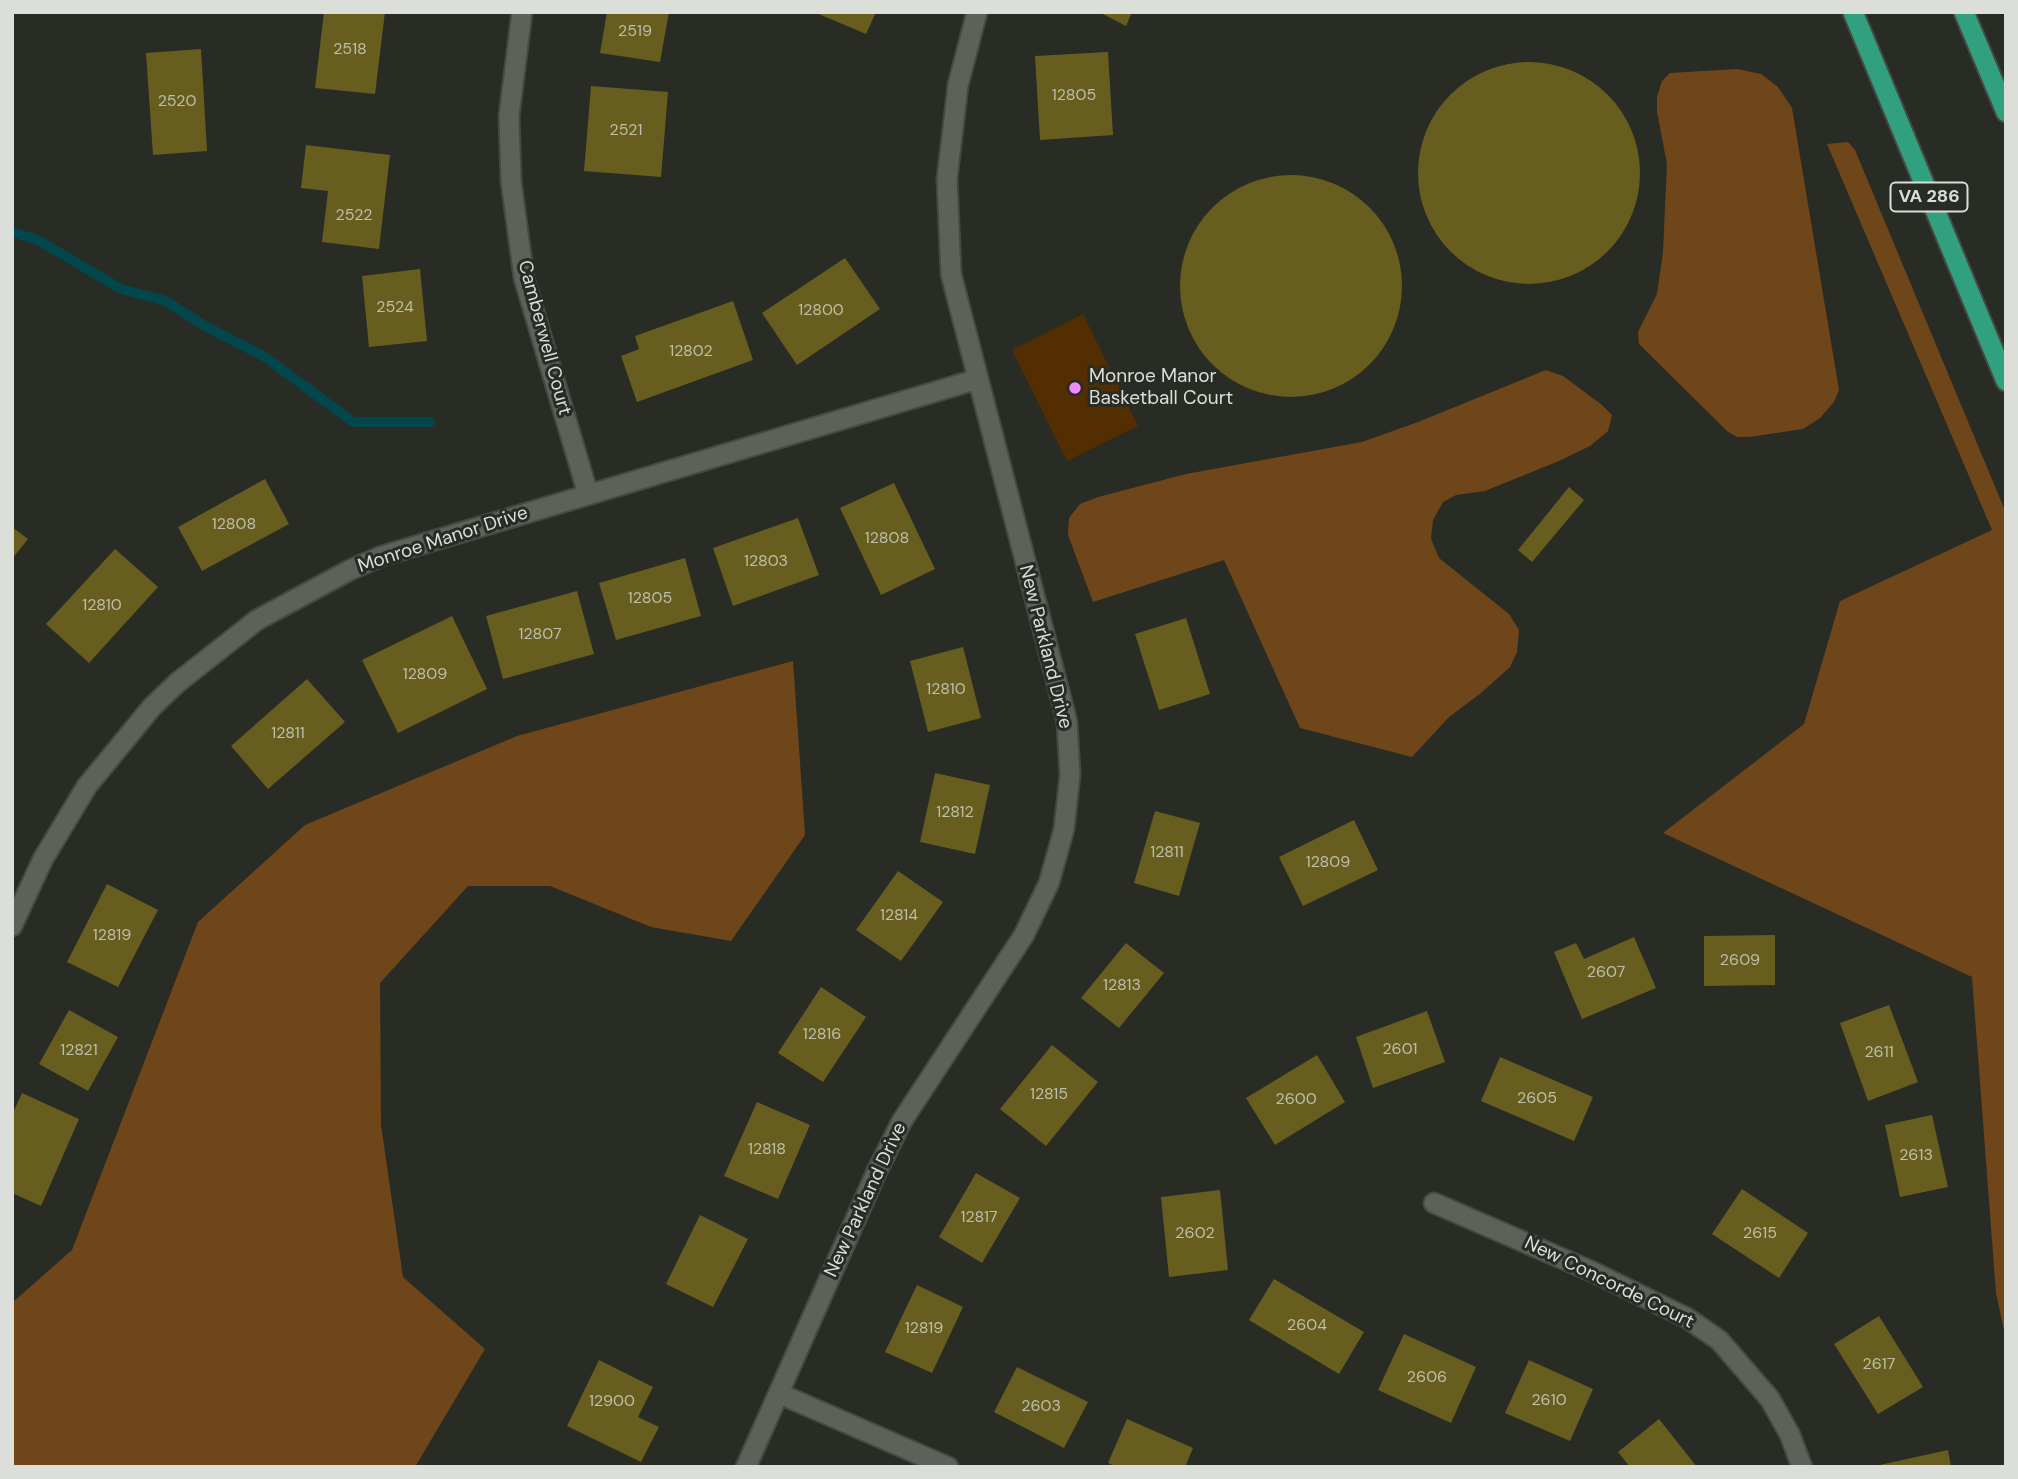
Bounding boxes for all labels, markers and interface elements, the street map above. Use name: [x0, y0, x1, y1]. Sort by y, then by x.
house number: 2519: [618, 22, 652, 42]
house number: 2518: [333, 40, 367, 60]
house number: 12805: [1052, 86, 1096, 106]
house number: 2520: [158, 92, 196, 112]
house number: 2521: [610, 121, 642, 141]
road number: VA 286: [1890, 182, 1968, 212]
house number: 2522: [335, 206, 373, 226]
street label: Camberwell Court: [512, 258, 576, 418]
house number: 2524: [376, 298, 414, 318]
house number: 12800: [798, 301, 844, 321]
house number: 12802: [669, 342, 713, 362]
place label: Monroe Manor Basketball Court: [1089, 366, 1233, 410]
marker: Monroe Manor Basketball Court: [1067, 380, 1083, 396]
street label: Monroe Manor Drive: [355, 502, 531, 578]
house number: 12808: [212, 515, 256, 535]
house number: 12808: [865, 529, 909, 549]
house number: 12803: [744, 552, 788, 572]
street label: New Parkland Drive: [1014, 563, 1076, 731]
house number: 12805: [628, 589, 672, 609]
house number: 12810: [82, 596, 122, 616]
house number: 12807: [519, 625, 561, 645]
house number: 12809: [403, 665, 447, 685]
house number: 12810: [926, 680, 966, 700]
house number: 12811: [271, 724, 305, 744]
house number: 12812: [936, 803, 974, 823]
house number: 12811: [1150, 843, 1184, 863]
house number: 12809: [1306, 853, 1350, 873]
house number: 12814: [880, 906, 918, 926]
house number: 12819: [93, 926, 131, 946]
house number: 2609: [1720, 951, 1760, 971]
house number: 2607: [1587, 963, 1625, 983]
house number: 12813: [1103, 976, 1141, 996]
house number: 12816: [803, 1025, 841, 1045]
house number: 2601: [1382, 1040, 1418, 1060]
house number: 12821: [60, 1041, 98, 1061]
house number: 2611: [1864, 1043, 1894, 1063]
house number: 12815: [1030, 1085, 1068, 1105]
house number: 2605: [1517, 1089, 1557, 1109]
house number: 2600: [1275, 1090, 1317, 1110]
street label: New Parkland Drive: [820, 1119, 912, 1281]
house number: 12818: [748, 1140, 786, 1160]
house number: 2613: [1899, 1146, 1933, 1166]
house number: 12817: [961, 1208, 997, 1228]
house number: 2602: [1175, 1224, 1215, 1244]
house number: 2615: [1743, 1224, 1777, 1244]
street label: New Concorde Court: [1521, 1232, 1697, 1334]
house number: 2604: [1287, 1316, 1327, 1336]
house number: 12819: [905, 1319, 943, 1339]
house number: 2617: [1863, 1355, 1895, 1375]
house number: 2606: [1407, 1368, 1447, 1388]
house number: 2610: [1531, 1391, 1567, 1411]
house number: 12900: [589, 1392, 635, 1412]
house number: 2603: [1021, 1397, 1061, 1417]

